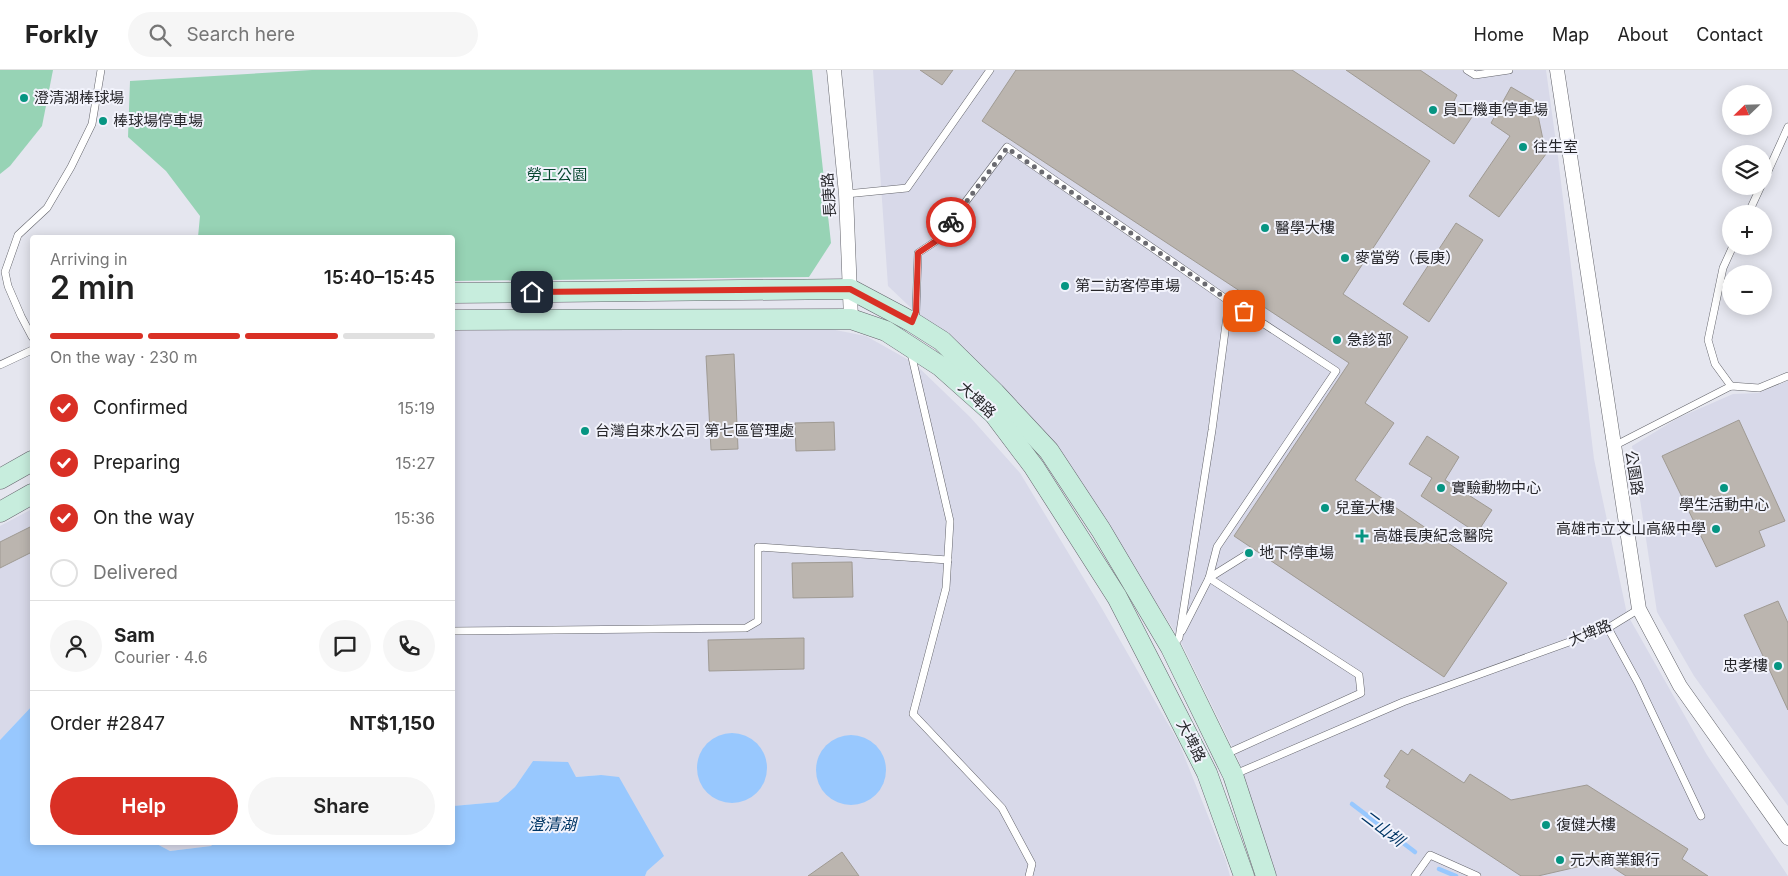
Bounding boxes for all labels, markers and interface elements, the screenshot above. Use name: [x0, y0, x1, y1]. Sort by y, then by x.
search box: [128, 12, 478, 57]
text: Forkly: [25, 20, 98, 49]
icon: search: [146, 21, 174, 49]
text: Search here: [186, 23, 295, 46]
text: Home: [1474, 24, 1524, 45]
text: Map: [1552, 24, 1589, 45]
text: About: [1617, 24, 1668, 45]
text: Contact: [1696, 24, 1763, 45]
north arrow: [1722, 85, 1772, 135]
map controls: [1722, 85, 1772, 315]
place label: 澄清湖棒球場: [34, 88, 124, 107]
marker: 澄清湖棒球場: [18, 92, 30, 104]
place label: 員工機車停車場: [1443, 100, 1548, 119]
marker: 員工機車停車場: [1427, 104, 1439, 116]
place label: 棒球場停車場: [113, 111, 203, 130]
marker: 棒球場停車場: [97, 115, 109, 127]
place label: 往生室: [1533, 137, 1578, 156]
marker: 往生室: [1517, 141, 1529, 153]
button: layers: [1722, 145, 1772, 195]
park label: 勞工公園: [527, 165, 587, 184]
street label: 長庚路: [817, 172, 840, 218]
courier: [926, 197, 976, 247]
button: +: [1722, 205, 1772, 255]
icon: bike: [937, 208, 965, 236]
place label: 醫學大樓: [1275, 218, 1335, 237]
marker: 醫學大樓: [1259, 222, 1271, 234]
place label: 麥當勞（長庚）: [1355, 248, 1460, 267]
text: Arriving in: [50, 249, 127, 269]
marker: 麥當勞（長庚）: [1339, 252, 1351, 264]
button: −: [1722, 265, 1772, 315]
text: 15:40–15:45: [324, 266, 435, 289]
text: 2 min: [50, 268, 135, 307]
pin: [511, 271, 553, 313]
place label: 第二訪客停車場: [1075, 276, 1180, 295]
icon: home: [518, 278, 546, 306]
marker: 第二訪客停車場: [1059, 280, 1071, 292]
pin: [1223, 290, 1265, 332]
icon: bag: [1230, 297, 1258, 325]
place label: 急診部: [1347, 330, 1392, 349]
marker: 急診部: [1331, 334, 1343, 346]
text: On the way · 230 m: [50, 347, 197, 367]
street label: 大埤路: [954, 377, 1000, 422]
icon: check: [50, 394, 78, 422]
text: Confirmed: [93, 396, 188, 419]
text: 15:19: [398, 398, 435, 418]
place label: 台灣自來水公司 第七區管理處: [595, 421, 794, 440]
marker: 台灣自來水公司 第七區管理處: [579, 425, 591, 437]
icon: check: [50, 449, 78, 477]
street label: 公園路: [1622, 449, 1647, 497]
text: Preparing: [93, 451, 180, 474]
text: 15:27: [395, 453, 435, 473]
place label: 實驗動物中心: [1451, 478, 1541, 497]
marker: 實驗動物中心: [1435, 482, 1447, 494]
marker: 學生活動中心: [1718, 482, 1730, 494]
place label: 學生活動中心: [1679, 495, 1769, 514]
place label: 兒童大樓: [1335, 498, 1395, 517]
marker: 兒童大樓: [1319, 502, 1331, 514]
icon: check: [50, 504, 78, 532]
text: On the way: [93, 506, 195, 529]
text: 15:36: [394, 508, 435, 528]
place label: 高雄市立文山高級中學: [1556, 519, 1706, 538]
marker: 高雄市立文山高級中學: [1710, 523, 1722, 535]
place label: 高雄長庚紀念醫院: [1373, 526, 1493, 545]
marker: 高雄長庚紀念醫院: [1355, 529, 1369, 543]
place label: 地下停車場: [1259, 543, 1334, 562]
marker: 地下停車場: [1243, 547, 1255, 559]
text: Delivered: [93, 561, 178, 584]
street label: 大埤路: [1565, 615, 1614, 650]
button: person: [50, 620, 102, 672]
button: chat: [319, 620, 371, 672]
button: phone: [383, 620, 435, 672]
text: Sam: [114, 624, 155, 647]
text: Courier · 4.6: [114, 647, 208, 667]
place label: 忠孝樓: [1723, 656, 1768, 675]
marker: 忠孝樓: [1772, 660, 1784, 672]
text: Order #2847: [50, 712, 165, 735]
text: NT$1,150: [349, 712, 435, 735]
street label: 大埤路: [1173, 716, 1210, 765]
button: Help: [50, 777, 238, 835]
button: Share: [248, 777, 435, 835]
water label: 二山圳: [1358, 806, 1410, 852]
water label: 澄清湖: [528, 814, 579, 834]
place label: 復健大樓: [1556, 815, 1616, 834]
marker: 復健大樓: [1540, 819, 1552, 831]
place label: 元大商業銀行: [1570, 850, 1660, 869]
marker: 元大商業銀行: [1554, 854, 1566, 866]

